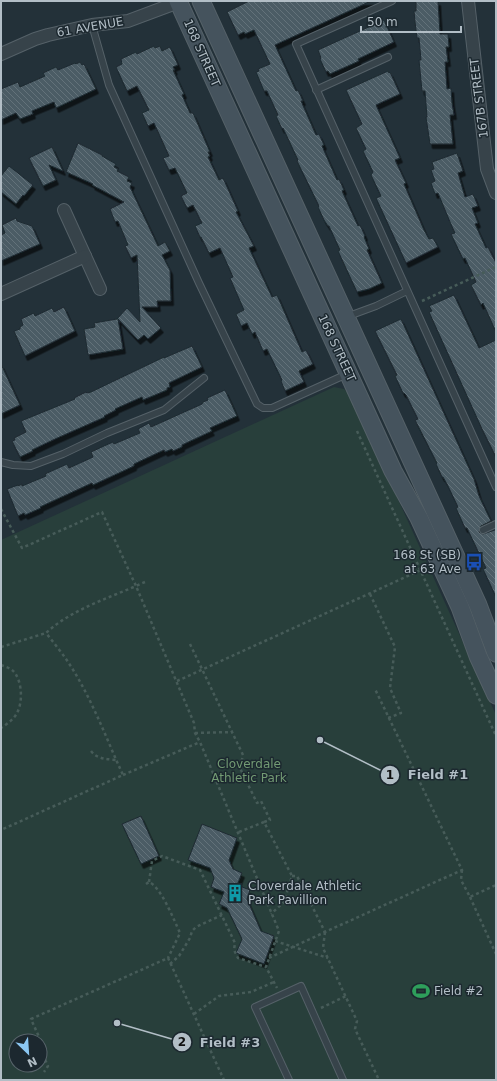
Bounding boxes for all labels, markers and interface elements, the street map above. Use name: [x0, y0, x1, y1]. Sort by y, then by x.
scale bar: [361, 8, 461, 34]
street label: 61 AVENUE: [55, 14, 125, 40]
text: 50 m: [367, 15, 398, 29]
street label: 168 STREET: [181, 17, 223, 90]
street label: 167B STREET: [467, 56, 491, 139]
street label: 168 STREET: [315, 312, 359, 384]
place label: 168 St (SB) at 63 Ave: [393, 548, 461, 576]
bus stop icon: 168 St (SB) at 63 Ave: [464, 552, 484, 572]
park label: Cloverdale Athletic Park: [211, 757, 287, 785]
callout: Field #1: [380, 762, 476, 787]
text: Field #1: [408, 767, 468, 782]
text: 1: [386, 768, 394, 782]
place label: Cloverdale Athletic Park Pavillion: [248, 879, 361, 907]
building icon: Cloverdale Athletic Park Pavillion: [225, 883, 245, 903]
sports icon: Field #2: [411, 981, 431, 1001]
place label: Field #2: [434, 984, 483, 998]
callout: Field #3: [172, 1030, 268, 1055]
north arrow: [8, 1033, 48, 1073]
text: 2: [178, 1035, 186, 1049]
text: Field #3: [200, 1035, 260, 1050]
text: N: [25, 1054, 39, 1069]

